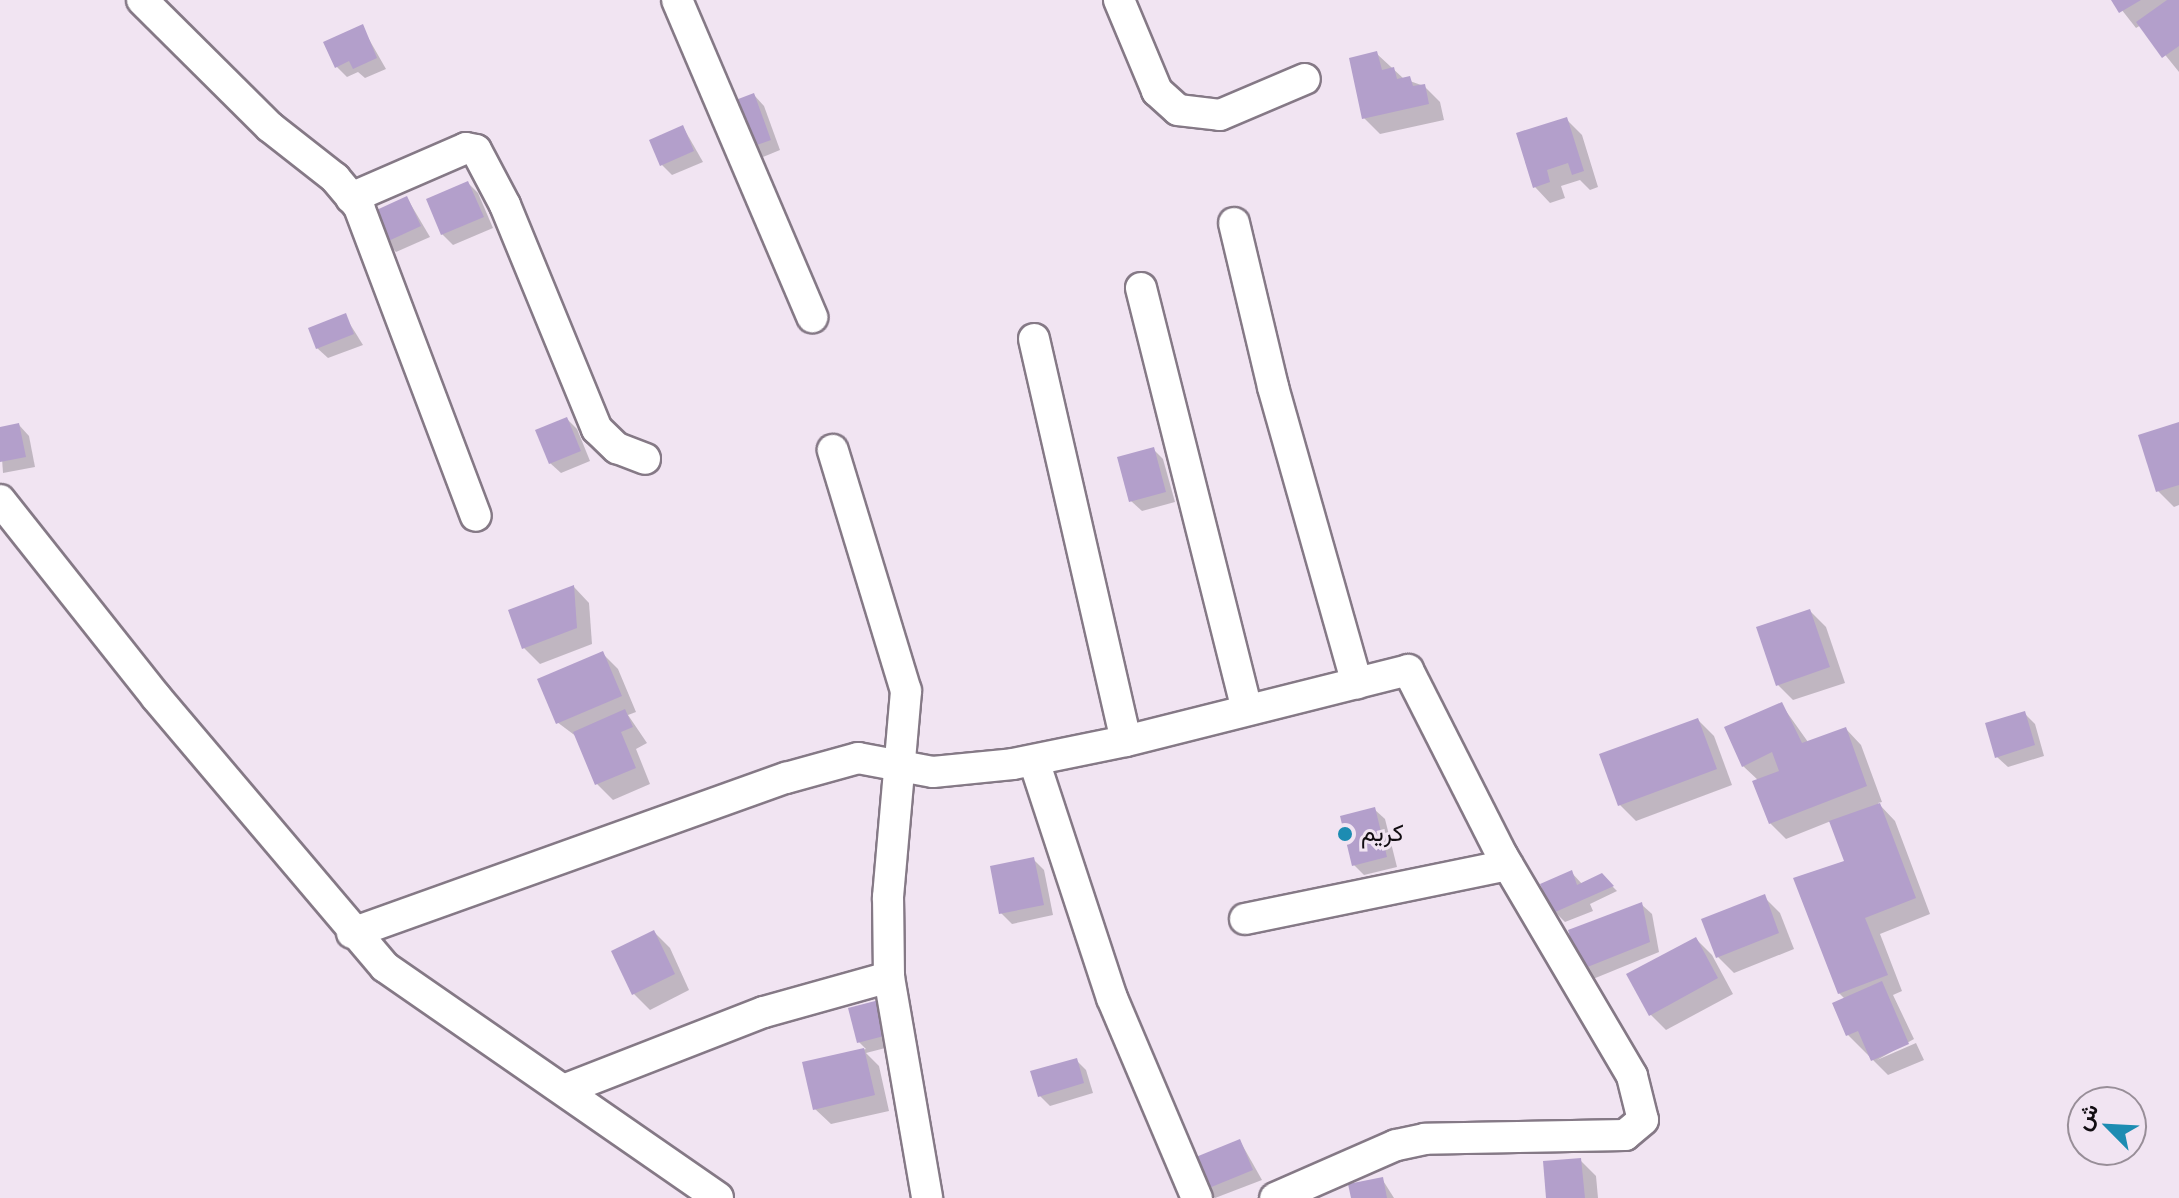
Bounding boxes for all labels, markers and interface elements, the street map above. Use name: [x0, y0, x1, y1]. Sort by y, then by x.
place label: كريم: [1361, 820, 1404, 848]
marker: كريم: [1336, 825, 1354, 843]
north arrow: [2067, 1086, 2147, 1166]
text: ش: [2069, 1099, 2104, 1134]

